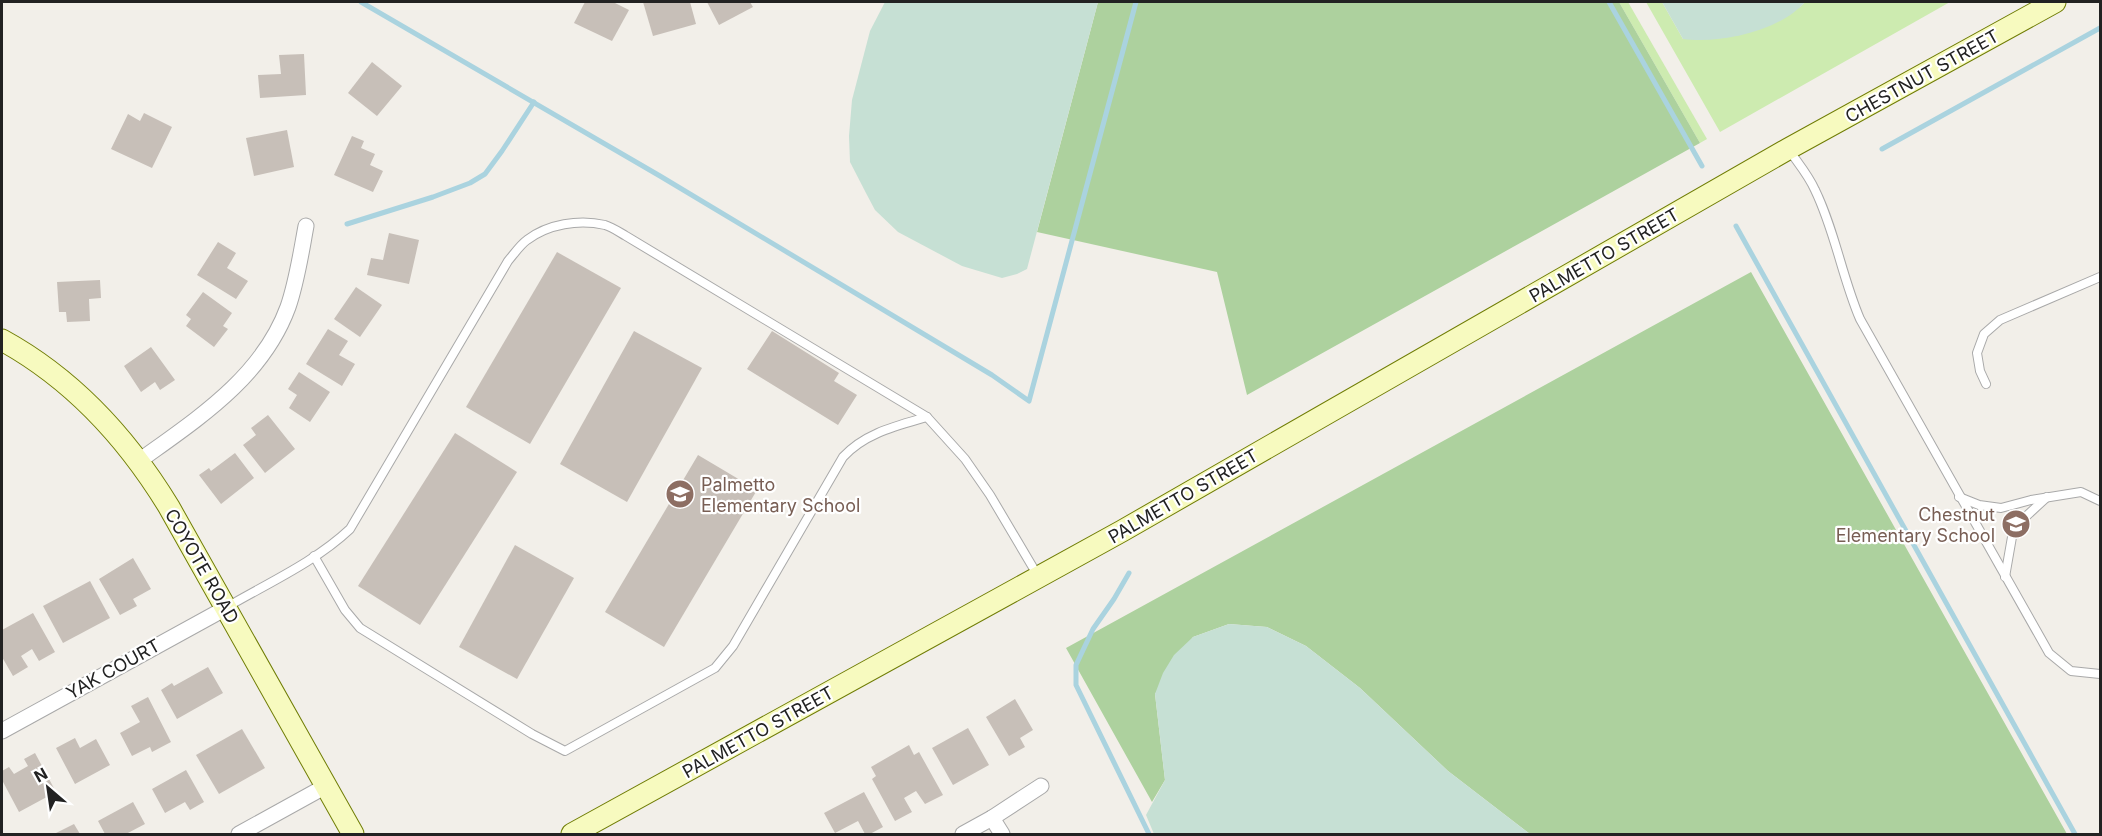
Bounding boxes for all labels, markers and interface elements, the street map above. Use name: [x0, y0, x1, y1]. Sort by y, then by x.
street label: CHESTNUT STREET: [1842, 25, 2002, 127]
street label: PALMETTO STREET: [1525, 204, 1683, 306]
street label: PALMETTO STREET: [1104, 445, 1262, 547]
place label: Palmetto Elementary School: [701, 474, 860, 516]
school or university icon: Palmetto Elementary School: [664, 478, 696, 510]
place label: Chestnut Elementary School: [1836, 504, 1995, 546]
street label: COYOTE ROAD: [161, 505, 243, 627]
school or university icon: Chestnut Elementary School: [2000, 508, 2032, 540]
street label: YAK COURT: [62, 635, 164, 703]
street label: PALMETTO STREET: [679, 682, 837, 782]
north arrow: [18, 758, 78, 818]
text: N: [31, 763, 51, 787]

